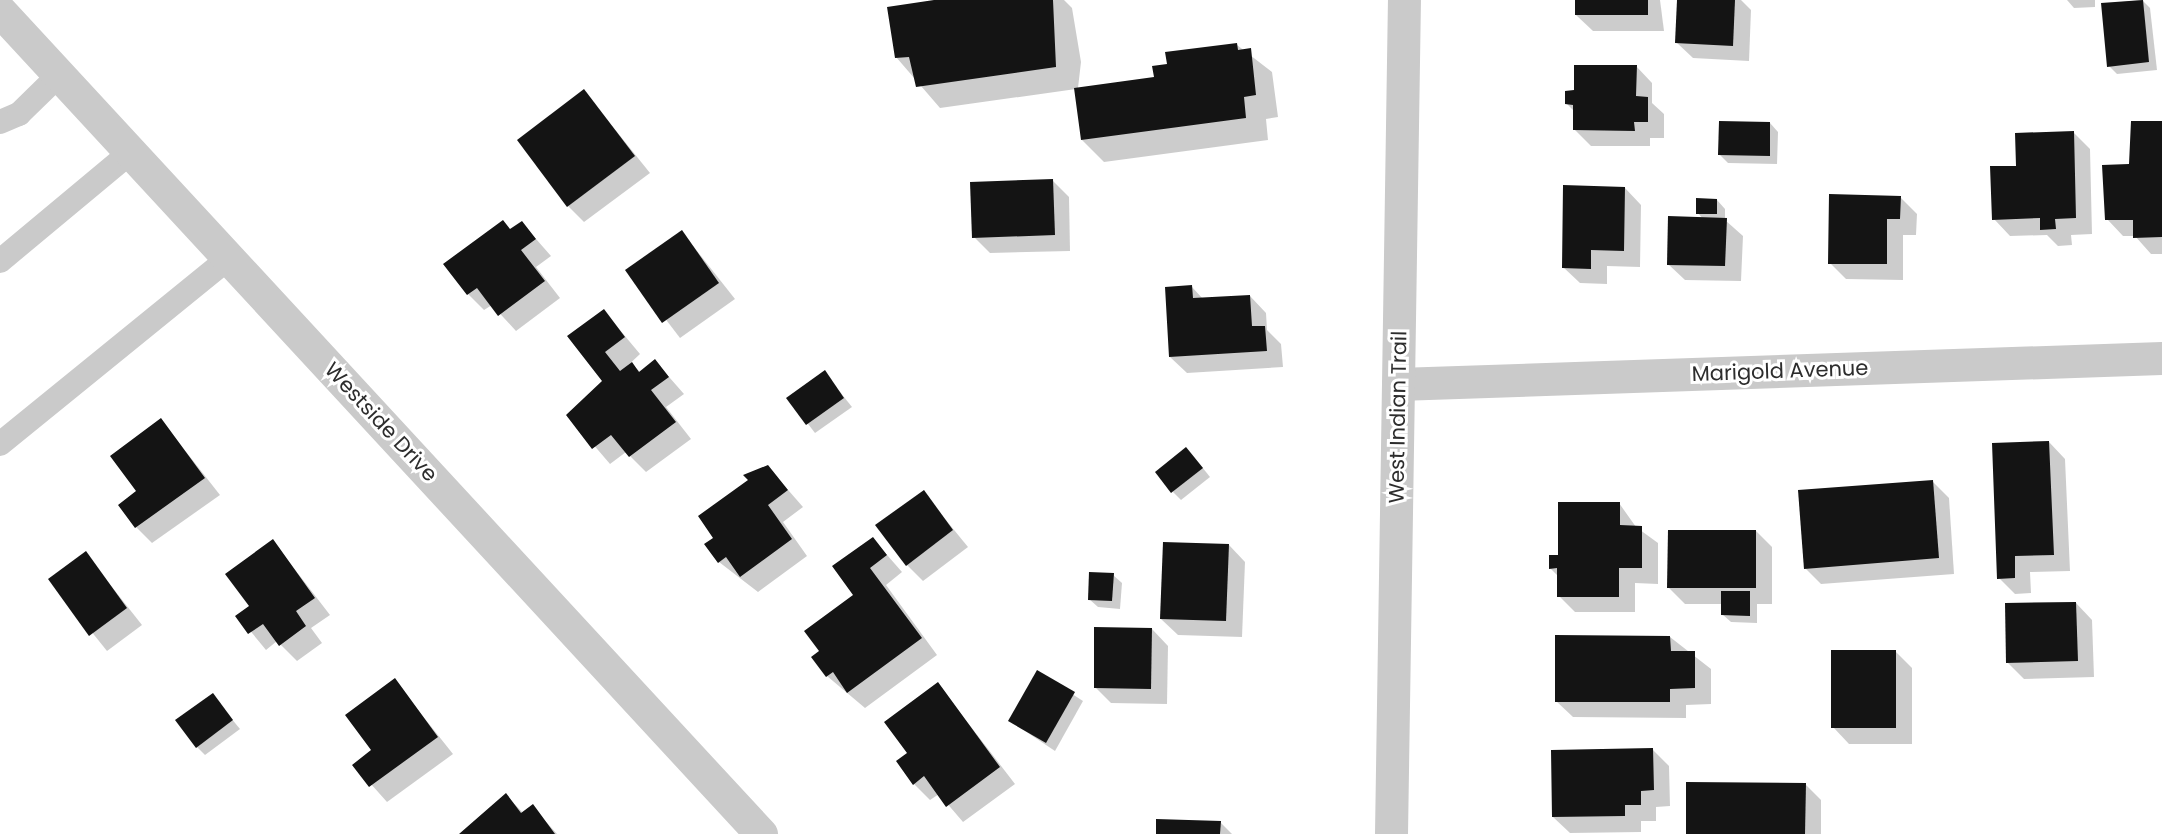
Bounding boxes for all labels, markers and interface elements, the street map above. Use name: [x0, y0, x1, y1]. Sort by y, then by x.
street label: West Indian Trail: [1384, 330, 1412, 504]
street label: Marigold Avenue: [1691, 355, 1869, 387]
street label: Westside Drive: [319, 357, 443, 487]

